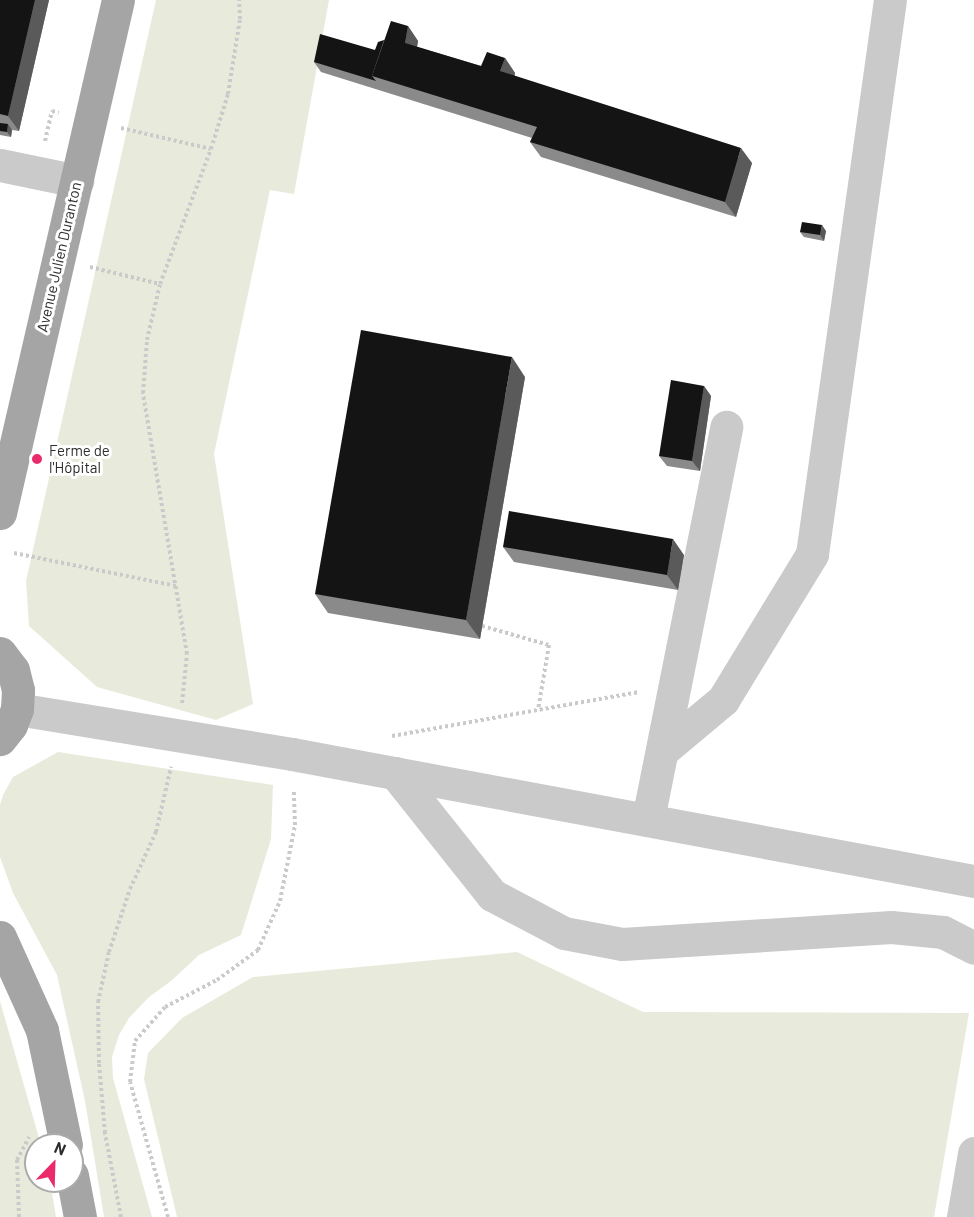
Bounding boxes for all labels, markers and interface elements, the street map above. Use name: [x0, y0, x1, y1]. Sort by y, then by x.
street label: Avenue Julien Duranton: [33, 180, 85, 334]
place label: Ferme de l'Hôpital: [49, 441, 110, 476]
marker: Ferme de l'Hôpital: [30, 452, 44, 466]
north arrow: [24, 1133, 84, 1193]
text: N: [52, 1137, 69, 1159]

